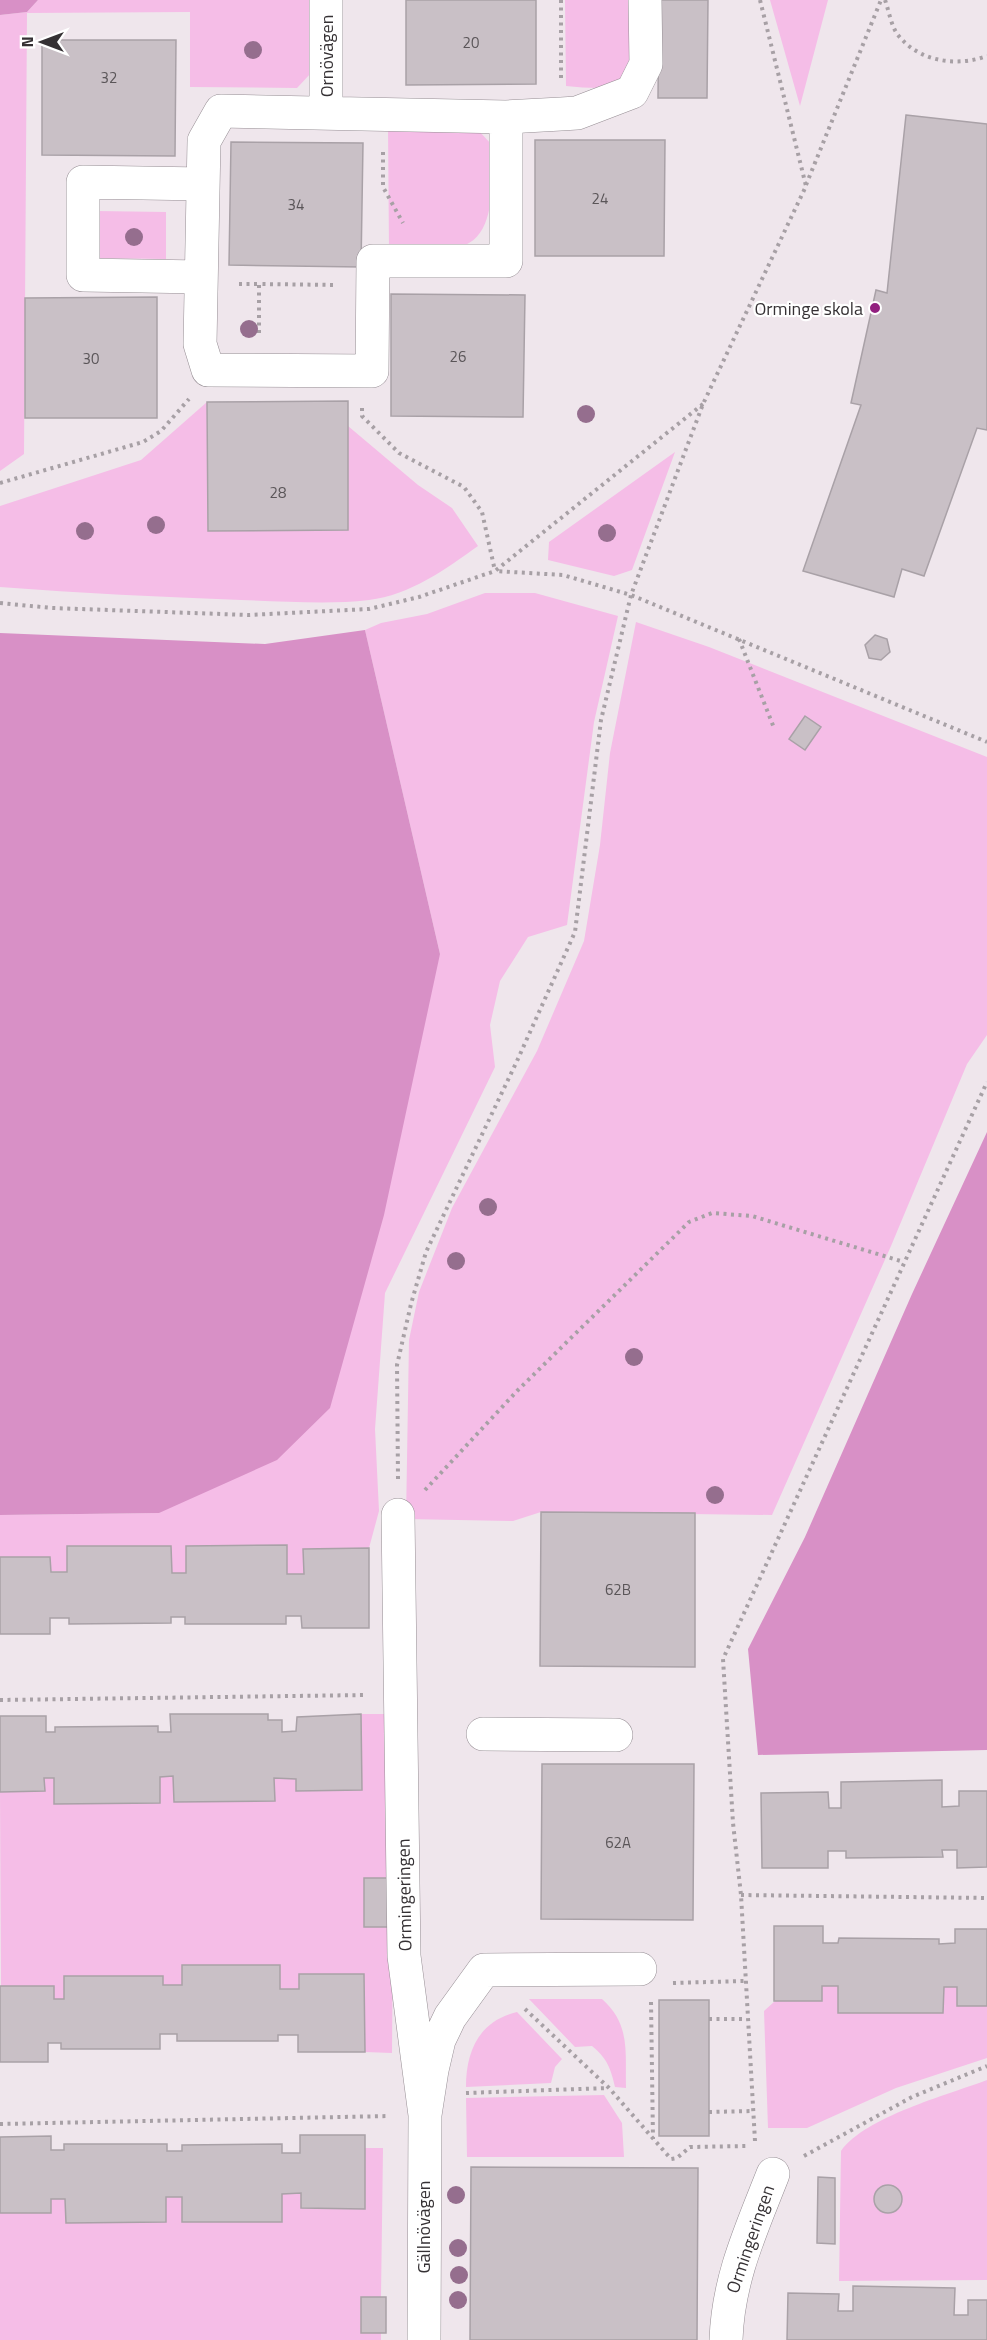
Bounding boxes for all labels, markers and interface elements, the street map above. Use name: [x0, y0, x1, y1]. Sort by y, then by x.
north arrow: [12, 12, 72, 72]
street label: Ornövägen: [313, 15, 340, 97]
house number: 20: [463, 31, 479, 54]
text: N: [15, 36, 39, 48]
house number: 32: [101, 66, 117, 89]
house number: 24: [592, 187, 608, 210]
house number: 34: [288, 193, 304, 216]
place label: Orminge skola: [754, 295, 863, 322]
marker: Orminge skola: [868, 301, 882, 315]
house number: 26: [450, 345, 466, 368]
house number: 30: [83, 347, 99, 370]
house number: 28: [270, 481, 286, 504]
house number: 62B: [605, 1578, 631, 1601]
house number: 62A: [605, 1831, 631, 1854]
street label: Ormingeringen: [390, 1838, 418, 1952]
street label: Gällnövägen: [410, 2181, 437, 2273]
street label: Ormingeringen: [719, 2181, 781, 2297]

